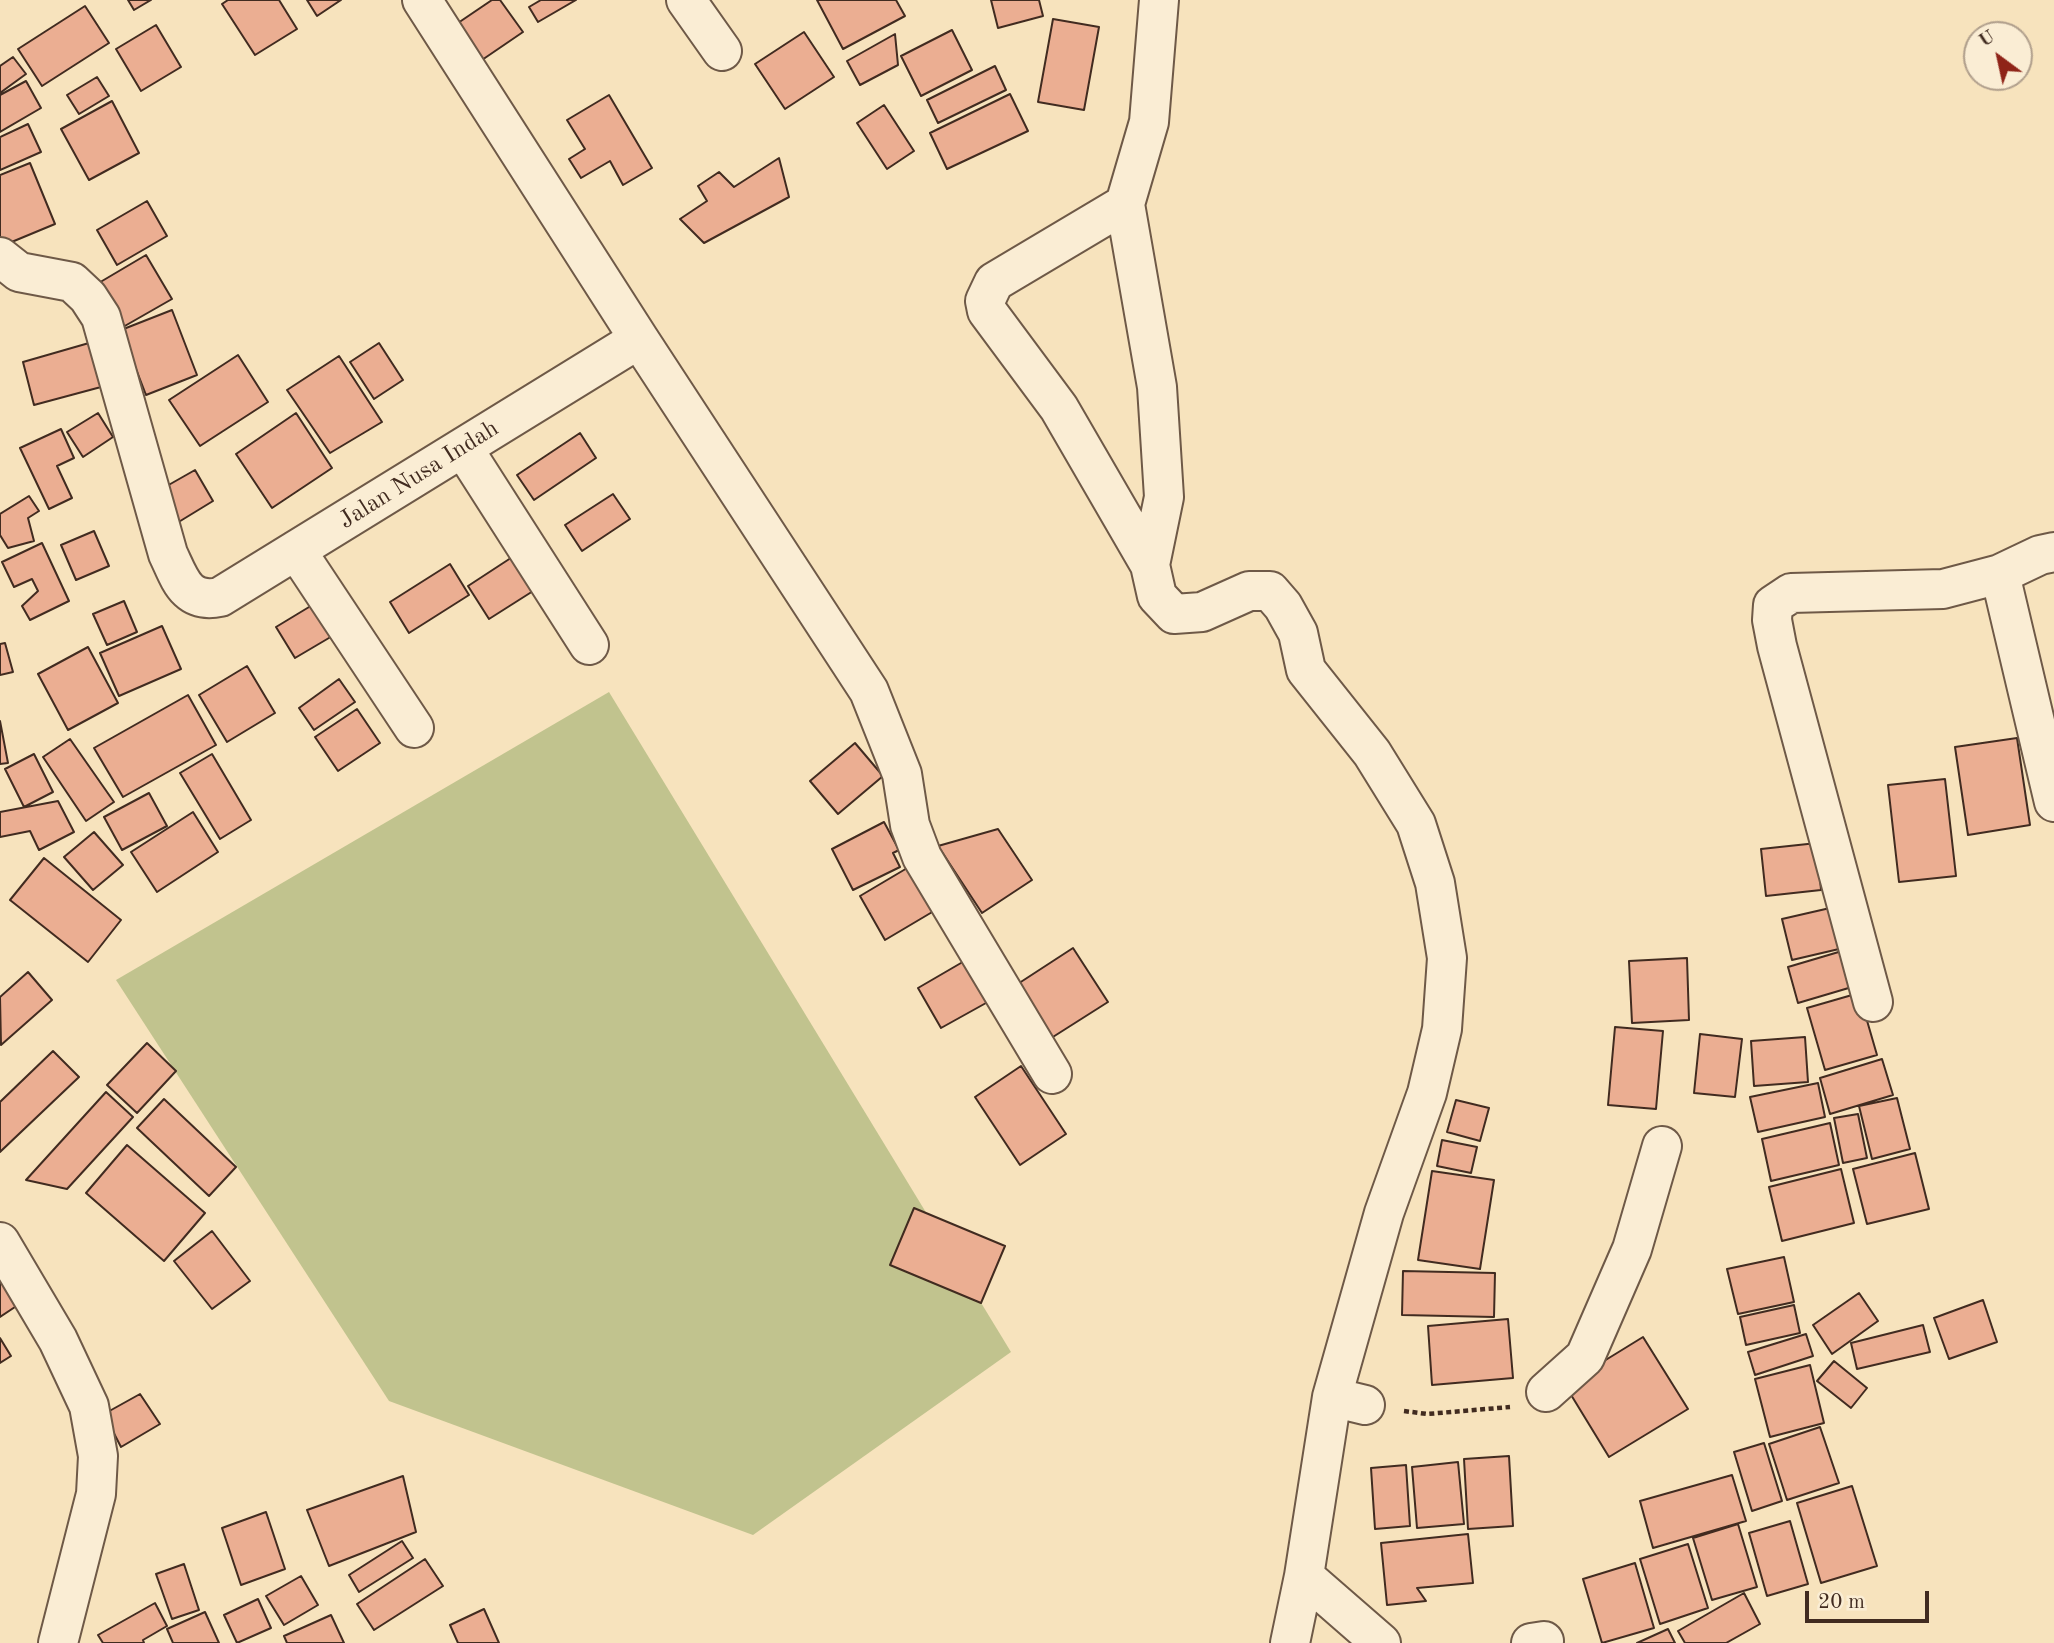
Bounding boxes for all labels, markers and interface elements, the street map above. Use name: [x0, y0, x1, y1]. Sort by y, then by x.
north arrow: [1963, 21, 2033, 91]
text: U: [1976, 28, 1999, 52]
street label: Jalan Nusa Indah: [334, 414, 504, 536]
scale bar: [1809, 1576, 1933, 1620]
text: 20 m: [1818, 1592, 1865, 1613]

